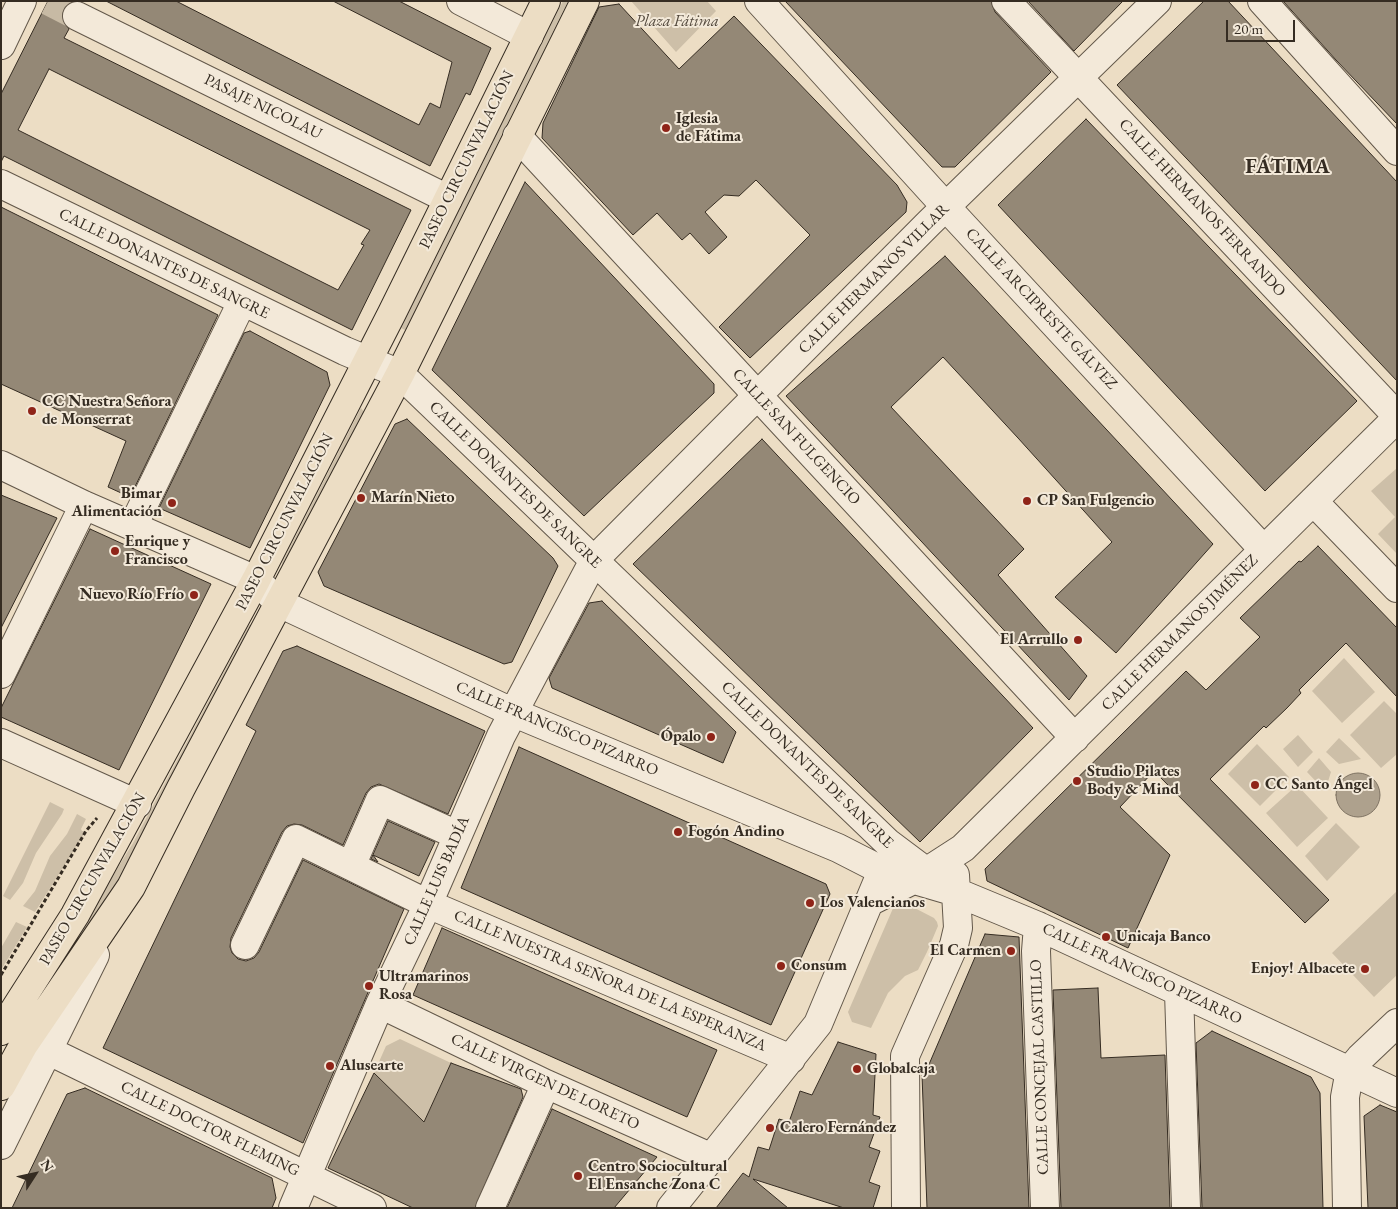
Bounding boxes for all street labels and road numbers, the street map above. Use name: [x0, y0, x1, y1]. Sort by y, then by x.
street label: PASEO CIRCUNVALACIÓN: [415, 68, 519, 252]
street label: PASAJE NICOLAU: [201, 70, 325, 144]
street label: CALLE HERMANOS FERRANDO: [1114, 115, 1290, 301]
street label: CALLE HERMANOS VILLAR: [795, 200, 953, 358]
street label: CALLE DONANTES DE SANGRE: [56, 205, 272, 323]
street label: CALLE ARCIPRESTE GÁLVEZ: [961, 224, 1121, 394]
street label: CALLE SAN FULGENCIO: [728, 365, 864, 509]
street label: CALLE DONANTES DE SANGRE: [425, 398, 605, 572]
street label: PASEO CIRCUNVALACIÓN: [232, 430, 338, 614]
street label: CALLE HERMANOS JIMÉNEZ: [1098, 551, 1262, 715]
street label: CALLE FRANCISCO PIZARRO: [453, 678, 661, 780]
street label: CALLE DONANTES DE SANGRE: [717, 678, 897, 852]
street label: PASEO CIRCUNVALACIÓN: [36, 789, 150, 969]
street label: CALLE LUIS BADÍA: [400, 813, 474, 949]
street label: CALLE NUESTRA SEÑORA DE LA ESPERANZA: [451, 906, 769, 1056]
street label: CALLE FRANCISCO PIZARRO: [1039, 919, 1245, 1029]
street label: CALLE CONCEJAL CASTILLO: [1027, 959, 1053, 1175]
street label: CALLE VIRGEN DE LORETO: [447, 1030, 643, 1134]
street label: CALLE DOCTOR FLEMING: [117, 1077, 303, 1181]

